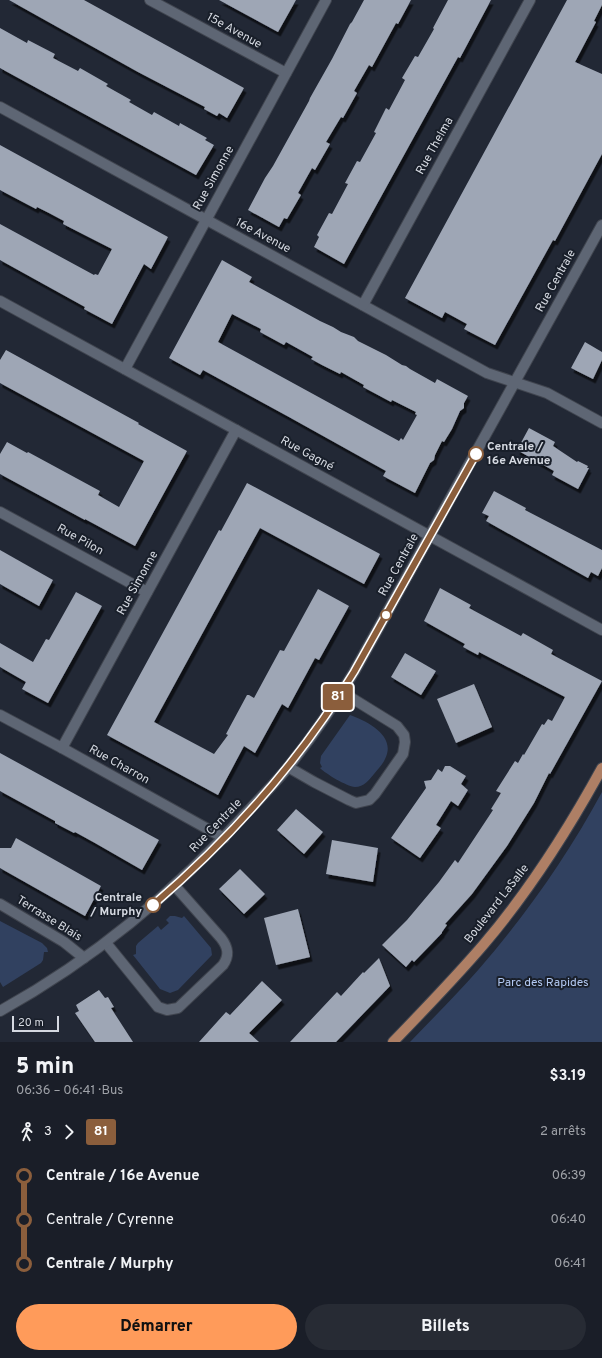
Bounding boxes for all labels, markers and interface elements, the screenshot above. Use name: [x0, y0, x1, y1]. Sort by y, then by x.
street label: 15e Avenue: [204, 9, 264, 53]
street label: Rue Thelma: [413, 114, 457, 178]
street label: Rue Simonne: [190, 143, 238, 213]
street label: 16e Avenue: [233, 215, 293, 257]
street label: Rue Centrale: [532, 247, 580, 315]
street label: Rue Gagné: [277, 433, 337, 475]
place label: Centrale / 16e Avenue: [487, 439, 551, 469]
marker: Centrale / 16e Avenue: [468, 446, 484, 462]
street label: Rue Pilon: [54, 521, 106, 559]
street label: Rue Centrale: [375, 531, 423, 599]
street label: Rue Simonne: [114, 548, 162, 618]
unlabelled marker: [380, 609, 392, 621]
line badge: 81: [320, 684, 356, 710]
text: 81: [331, 688, 345, 705]
street label: Rue Charron: [86, 742, 152, 788]
street label: Rue Centrale: [186, 796, 246, 856]
street label: Boulevard LaSalle: [461, 861, 533, 947]
place label: Centrale / Murphy: [89, 890, 142, 920]
street label: Terrasse Blais: [13, 893, 85, 945]
marker: Centrale / Murphy: [145, 897, 161, 913]
park label: Parc des Rapides: [497, 975, 589, 991]
scale bar: [12, 1014, 59, 1033]
text: 20 m: [18, 1016, 44, 1030]
text: 5 min: [16, 1054, 74, 1081]
text: $3.19: [549, 1067, 586, 1086]
text: 06:36 – 06:41 · Bus: [16, 1083, 123, 1099]
icon: walk: [16, 1121, 38, 1143]
icon: forward: [58, 1121, 80, 1143]
text: 81: [94, 1123, 108, 1140]
text: 3: [44, 1124, 52, 1140]
text: 2 arrêts: [540, 1124, 586, 1140]
text: Centrale / 16e Avenue: [46, 1167, 200, 1186]
text: 06:39: [552, 1168, 586, 1184]
text: Centrale / Cyrenne: [46, 1211, 174, 1230]
text: 06:40: [551, 1212, 586, 1228]
text: Centrale / Murphy: [46, 1255, 173, 1274]
text: 06:41: [554, 1256, 586, 1272]
button: Démarrer: [16, 1304, 297, 1350]
button: Billets: [305, 1304, 586, 1350]

